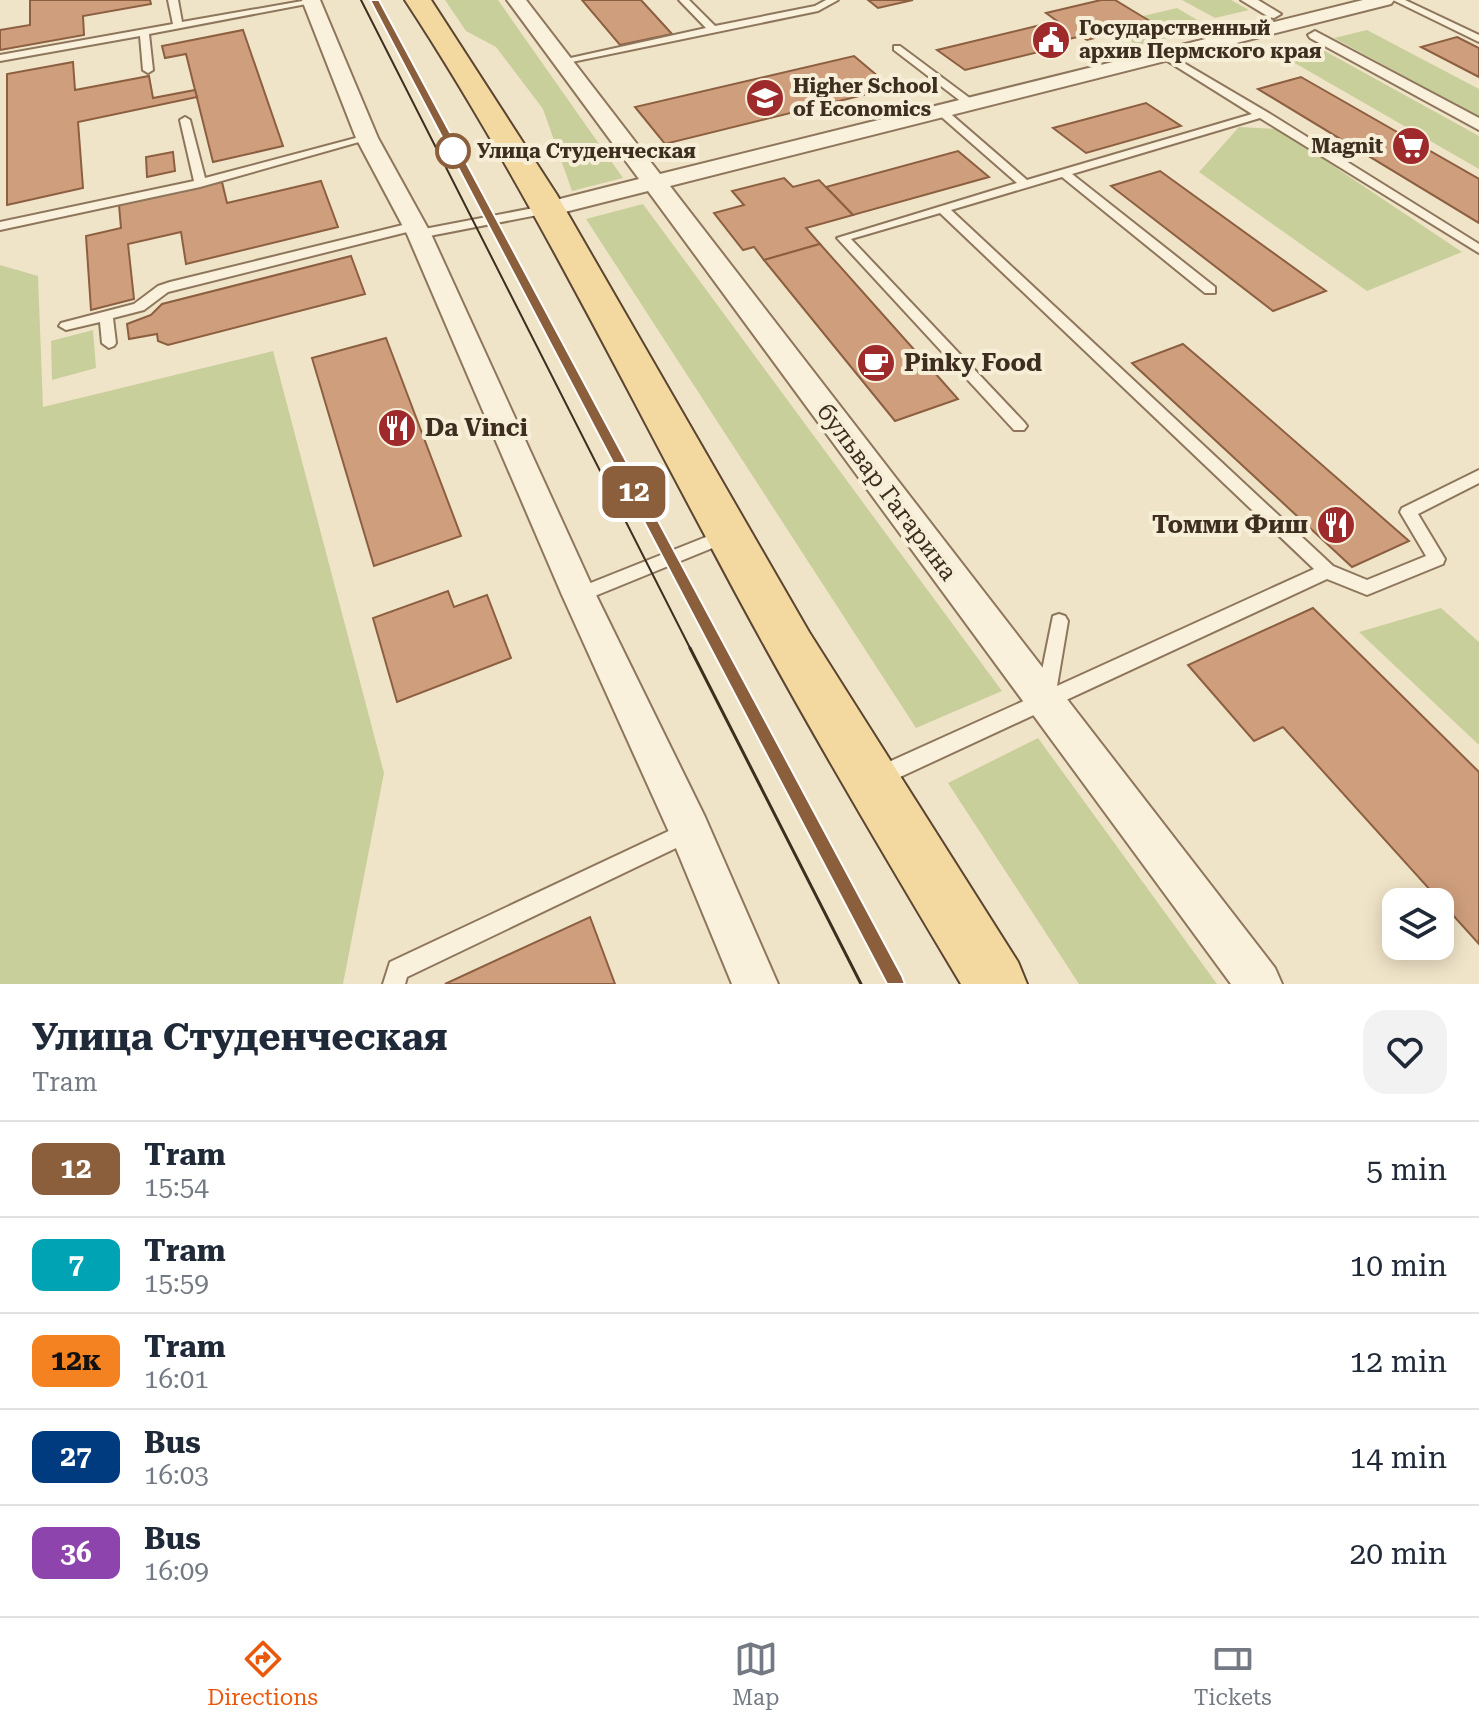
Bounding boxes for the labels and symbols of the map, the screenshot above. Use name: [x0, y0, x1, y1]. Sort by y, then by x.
place label: Государственный архив Пермского края: [1079, 16, 1322, 63]
public building icon: Государственный архив Пермского края: [1030, 19, 1072, 61]
place label: Higher School of Economics: [793, 74, 939, 121]
school or university icon: Higher School of Economics: [744, 77, 786, 119]
supermarket icon: Magnit: [1390, 125, 1432, 167]
marker: Улица Студенческая: [436, 134, 470, 168]
place label: Magnit: [1311, 134, 1383, 158]
place label: Улица Студенческая: [477, 139, 696, 163]
cafe icon: Pinky Food: [855, 342, 897, 384]
place label: Pinky Food: [904, 349, 1042, 377]
street label: бульвар Гагарина: [811, 398, 963, 586]
restaurant icon: Da Vinci: [376, 407, 418, 449]
place label: Da Vinci: [425, 414, 528, 442]
line badge: 12: [598, 466, 670, 518]
restaurant icon: Томми Фиш: [1315, 504, 1357, 546]
place label: Томми Фиш: [1152, 511, 1308, 539]

